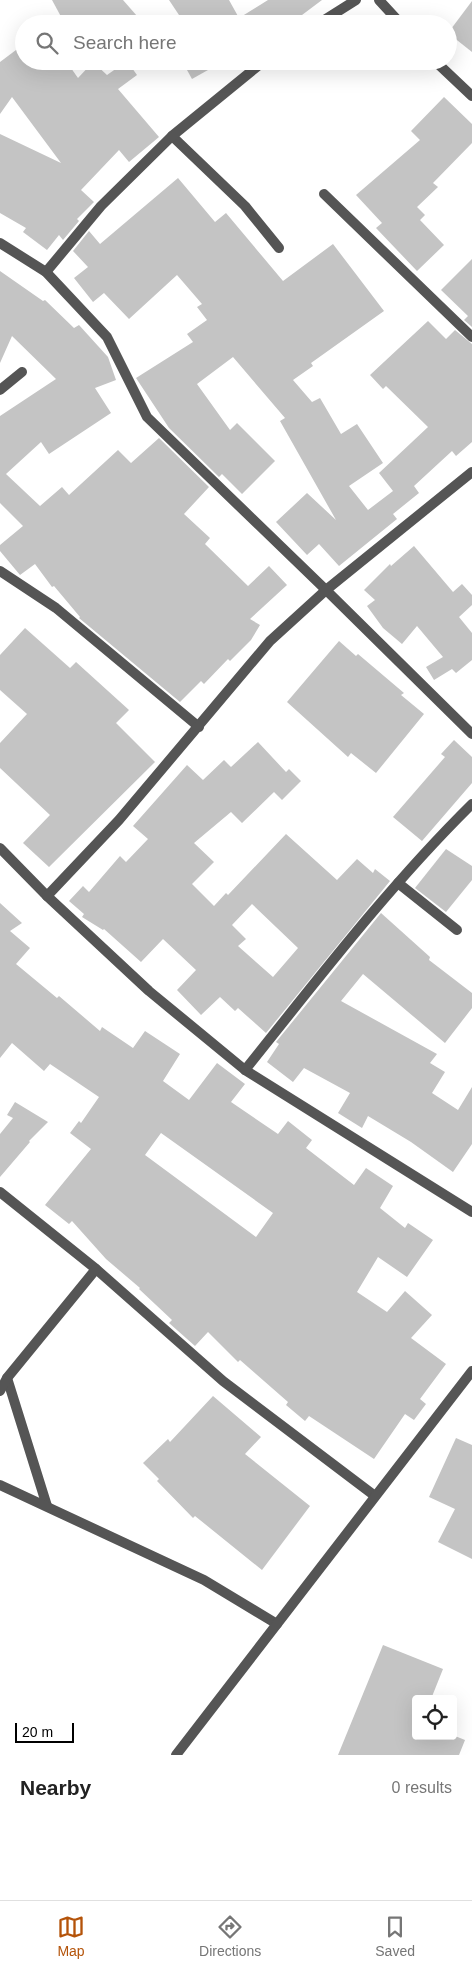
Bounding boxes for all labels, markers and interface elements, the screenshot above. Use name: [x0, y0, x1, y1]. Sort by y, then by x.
search box: [15, 15, 457, 70]
icon: search: [33, 29, 61, 57]
text: Search here: [73, 32, 177, 53]
map controls: [412, 1695, 457, 1740]
button: locate: [412, 1695, 457, 1740]
scale bar: [15, 1720, 74, 1743]
text: 20 m: [22, 1724, 53, 1740]
text: Nearby: [20, 1776, 91, 1799]
text: 0 results: [392, 1779, 452, 1796]
tab: Map: [57, 1913, 85, 1959]
tab: Directions: [199, 1913, 261, 1959]
tab: Saved: [375, 1913, 415, 1959]

